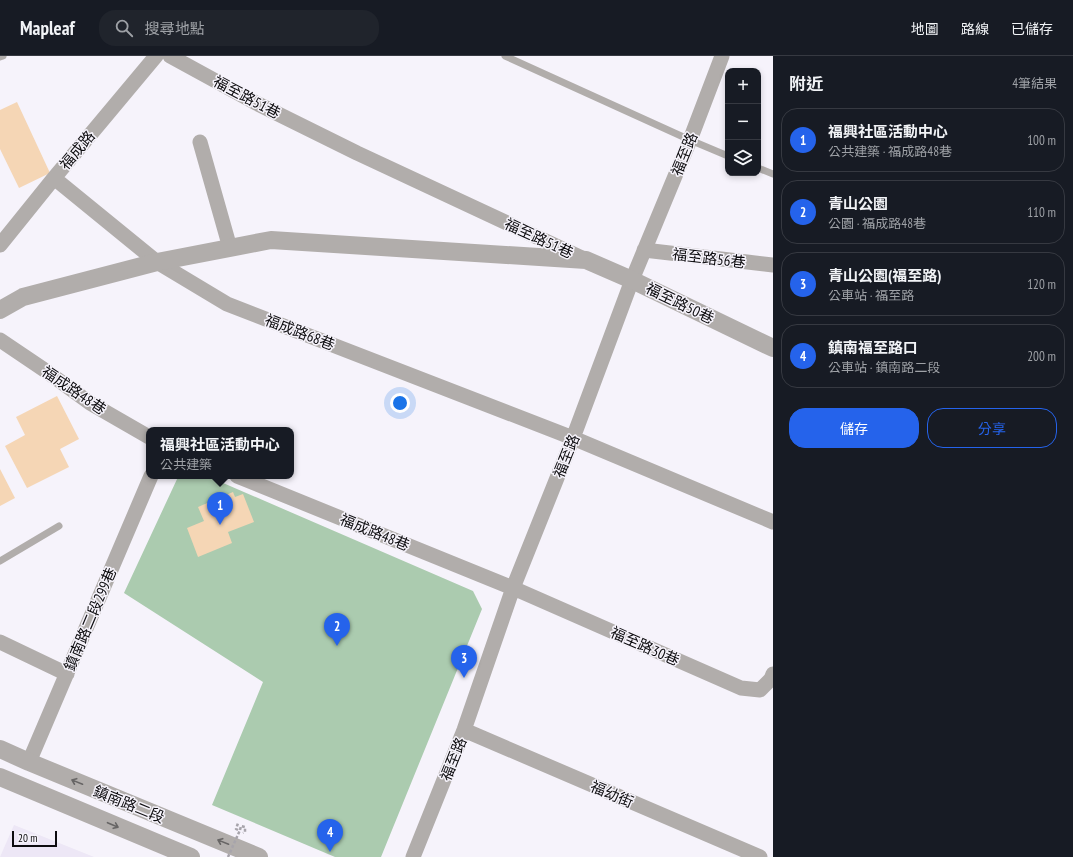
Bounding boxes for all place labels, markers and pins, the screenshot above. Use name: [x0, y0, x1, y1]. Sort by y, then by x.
pin: 1: [207, 492, 233, 525]
pin: 2: [324, 613, 350, 646]
pin: 3: [451, 645, 477, 678]
pin: 4: [317, 819, 343, 852]

